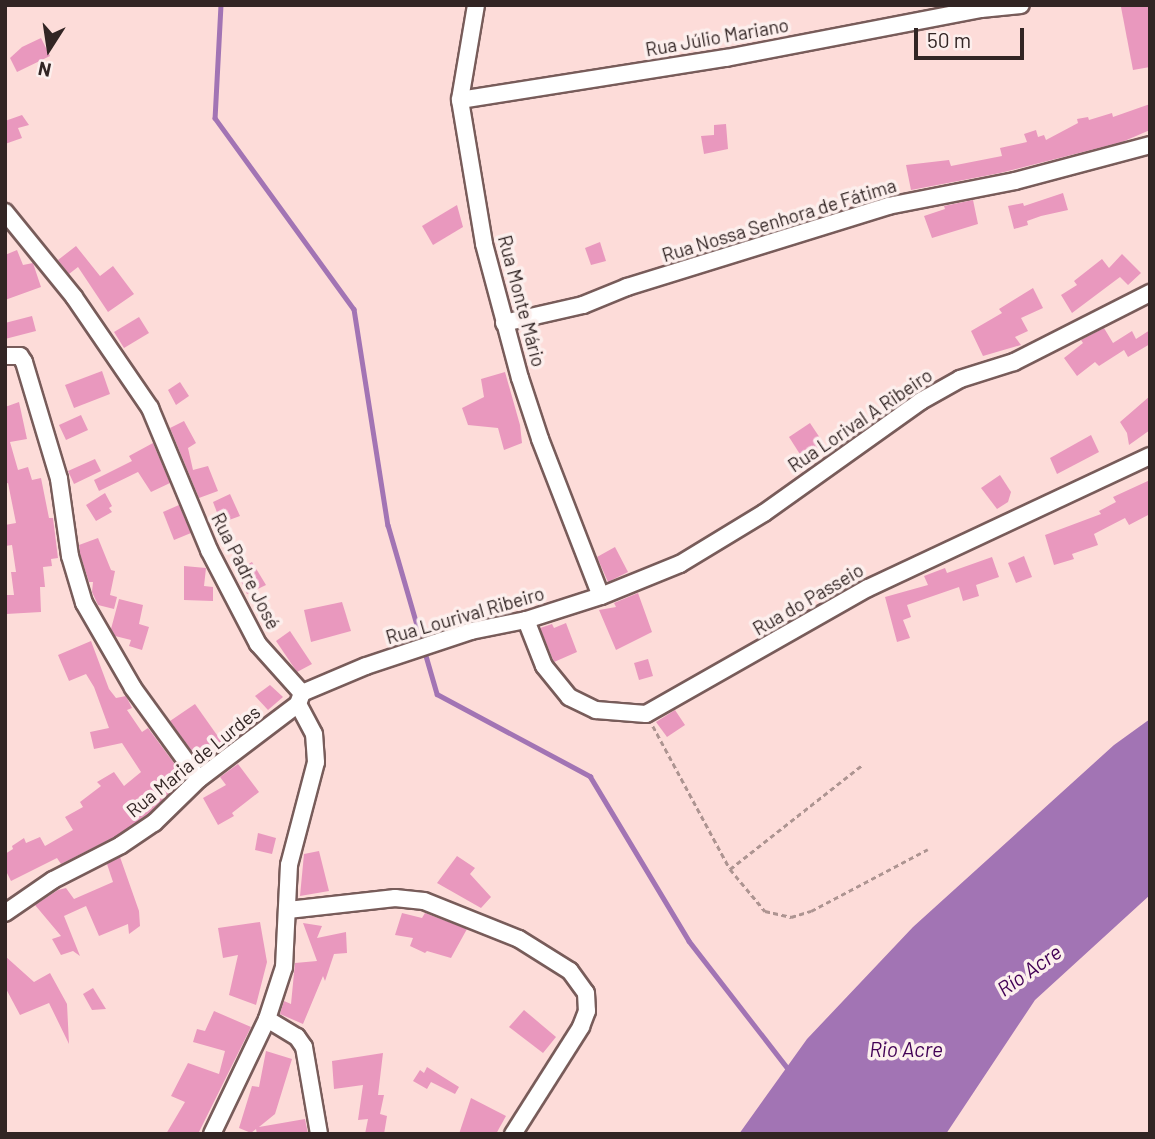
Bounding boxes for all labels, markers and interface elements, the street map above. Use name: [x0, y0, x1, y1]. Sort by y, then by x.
street label: Rua Júlio Mariano: [644, 13, 790, 61]
north arrow: [14, 14, 84, 84]
scale bar: [917, 14, 1027, 58]
text: 50 m: [927, 27, 971, 52]
text: N: [36, 57, 53, 83]
street label: Rua Nossa Senhora de Fátima: [659, 173, 899, 267]
street label: Rua Monte Mário: [493, 233, 551, 369]
street label: Rua Lorival A Ribeiro: [784, 363, 936, 477]
street label: Rua Padre José: [207, 509, 285, 633]
street label: Rua do Passeio: [749, 558, 867, 640]
street label: Rua Lourival Ribeiro: [383, 581, 547, 649]
street label: Rua Maria de Lurdes: [122, 700, 264, 822]
water label: Río Acre: [992, 939, 1066, 1001]
water label: Rio Acre: [869, 1036, 943, 1062]

